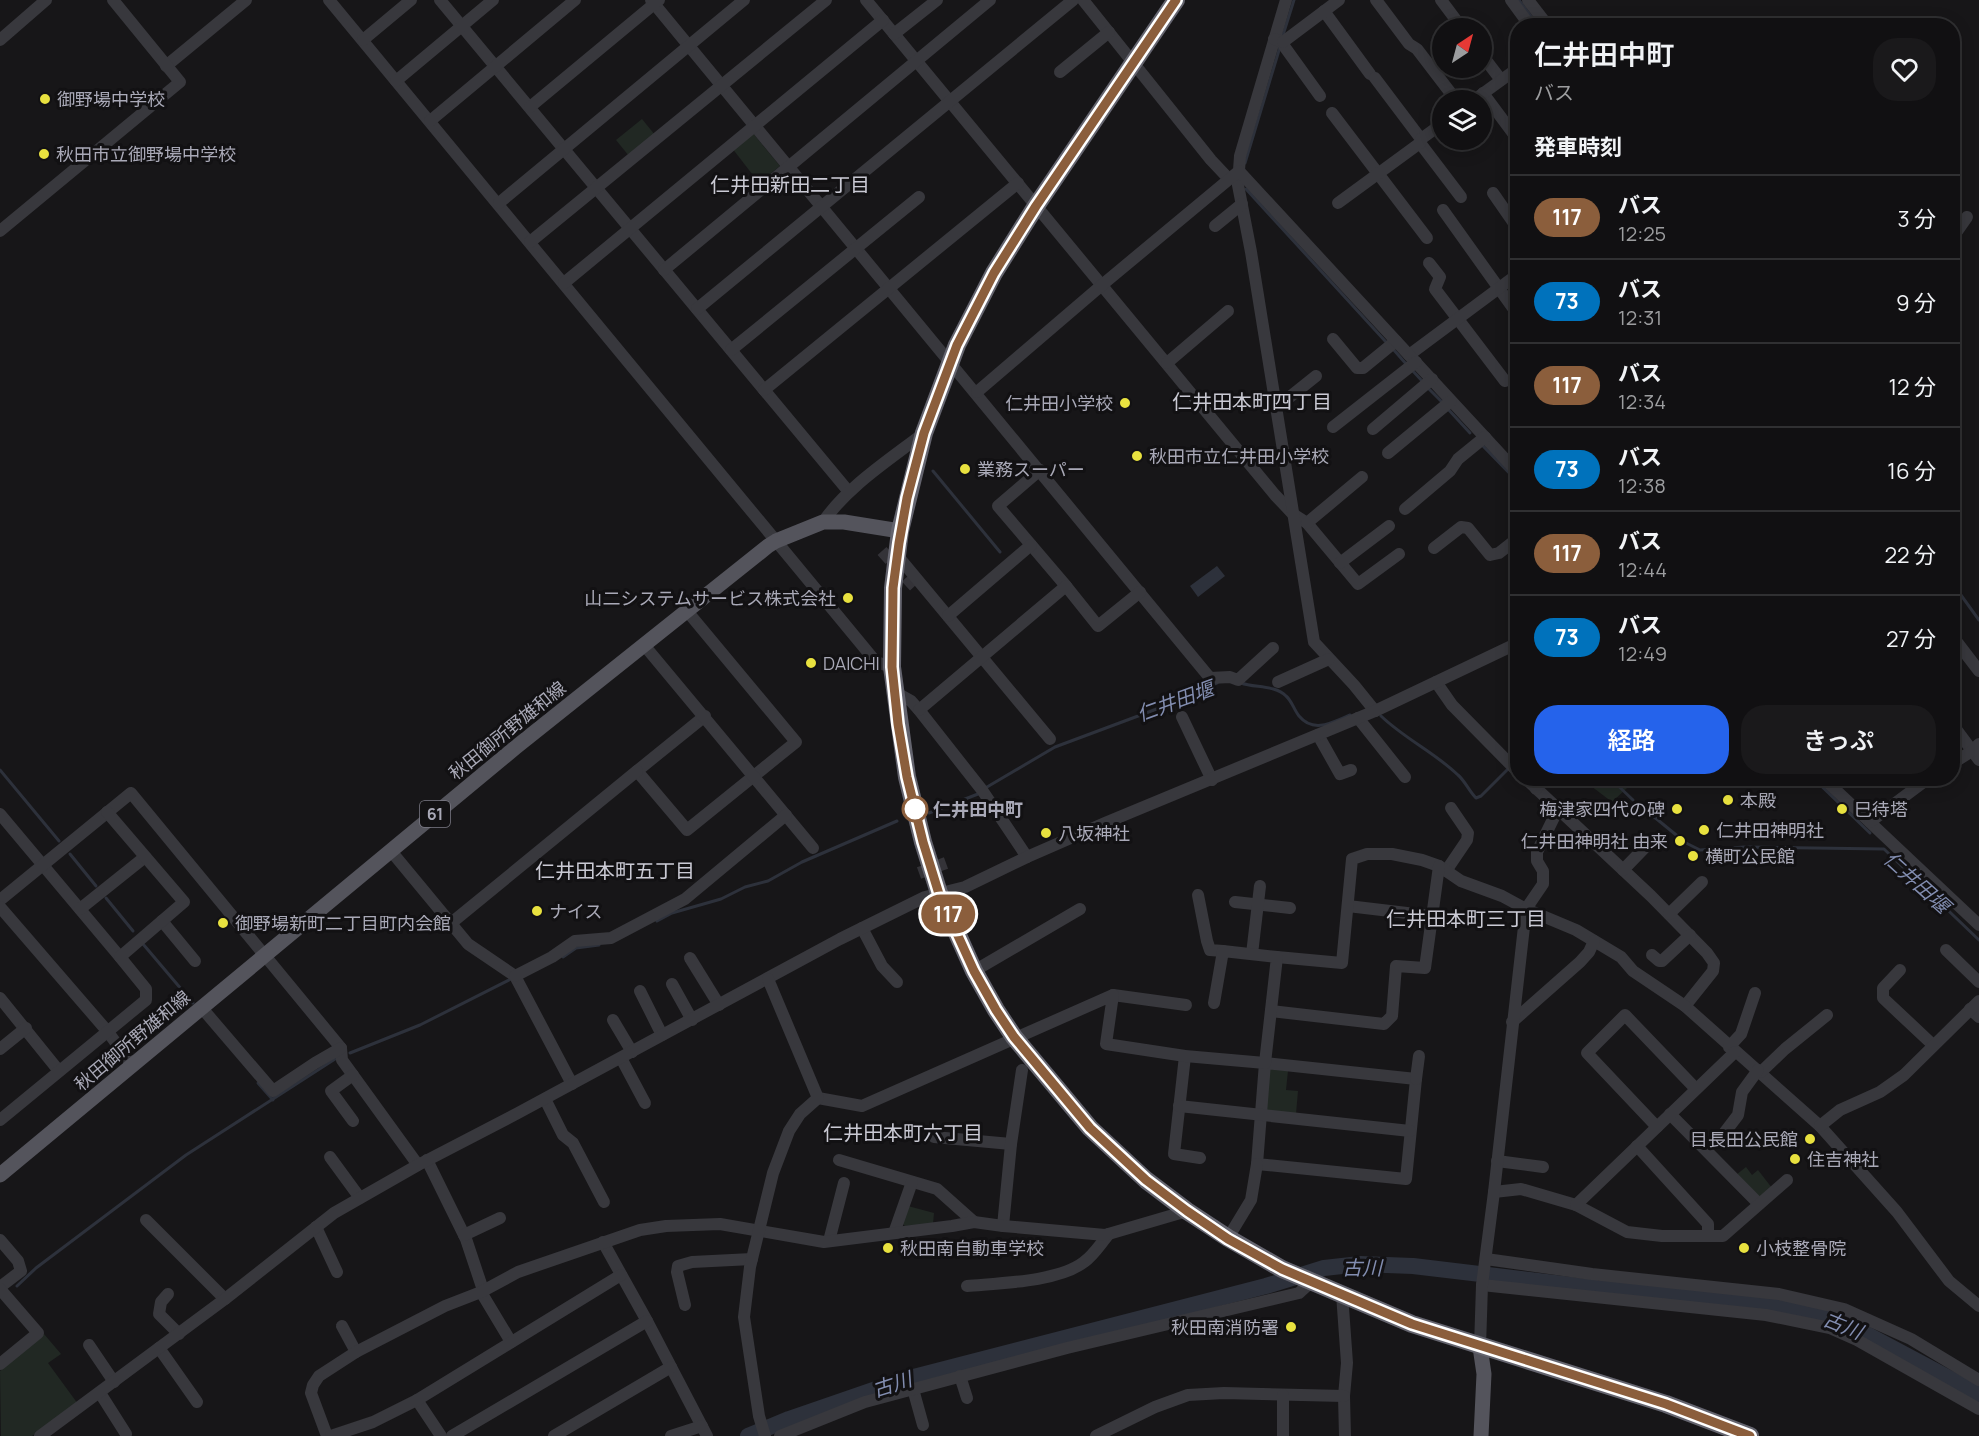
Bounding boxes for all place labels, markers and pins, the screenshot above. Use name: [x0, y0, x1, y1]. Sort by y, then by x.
place label: 御野場中学校: [57, 87, 165, 111]
marker: 御野場中学校: [38, 92, 52, 106]
place label: 秋田市立御野場中学校: [56, 142, 236, 166]
marker: 秋田市立御野場中学校: [37, 147, 51, 161]
place label: 仁井田小学校: [1005, 391, 1113, 415]
marker: 仁井田小学校: [1118, 396, 1132, 410]
place label: 秋田市立仁井田小学校: [1149, 444, 1329, 468]
marker: 秋田市立仁井田小学校: [1130, 449, 1144, 463]
place label: 業務スーパー: [977, 457, 1085, 481]
marker: 業務スーパー: [958, 462, 972, 476]
place label: 山二システムサービス株式会社: [585, 586, 836, 610]
marker: 山二システムサービス株式会社: [841, 591, 855, 605]
place label: DAICHI: [823, 651, 880, 675]
marker: DAICHI: [804, 656, 818, 670]
place label: 本殿: [1740, 788, 1776, 812]
marker: 本殿: [1721, 793, 1735, 807]
marker: 仁井田中町: [902, 796, 928, 822]
place label: 仁井田中町: [933, 797, 1023, 821]
place label: 梅津家四代の碑: [1539, 797, 1665, 821]
place label: 巳待塔: [1854, 797, 1908, 821]
marker: 梅津家四代の碑: [1670, 802, 1684, 816]
marker: 巳待塔: [1835, 802, 1849, 816]
place label: 仁井田神明社: [1716, 818, 1824, 842]
place label: 八坂神社: [1058, 821, 1130, 845]
marker: 仁井田神明社: [1697, 823, 1711, 837]
marker: 八坂神社: [1039, 826, 1053, 840]
place label: 仁井田神明社 由来: [1520, 829, 1668, 853]
marker: 仁井田神明社 由来: [1673, 834, 1687, 848]
place label: 横町公民館: [1705, 844, 1795, 868]
marker: 横町公民館: [1686, 849, 1700, 863]
place label: ナイス: [549, 899, 602, 923]
marker: ナイス: [530, 904, 544, 918]
place label: 御野場新町二丁目町内会館: [235, 911, 451, 935]
marker: 御野場新町二丁目町内会館: [216, 916, 230, 930]
place label: 目長田公民館: [1690, 1127, 1798, 1151]
marker: 目長田公民館: [1803, 1132, 1817, 1146]
place label: 住吉神社: [1807, 1147, 1879, 1171]
marker: 住吉神社: [1788, 1152, 1802, 1166]
place label: 秋田南自動車学校: [900, 1236, 1044, 1260]
place label: 小枝整骨院: [1756, 1236, 1846, 1260]
marker: 秋田南自動車学校: [881, 1241, 895, 1255]
marker: 小枝整骨院: [1737, 1241, 1751, 1255]
place label: 秋田南消防署: [1171, 1315, 1279, 1339]
marker: 秋田南消防署: [1284, 1320, 1298, 1334]

